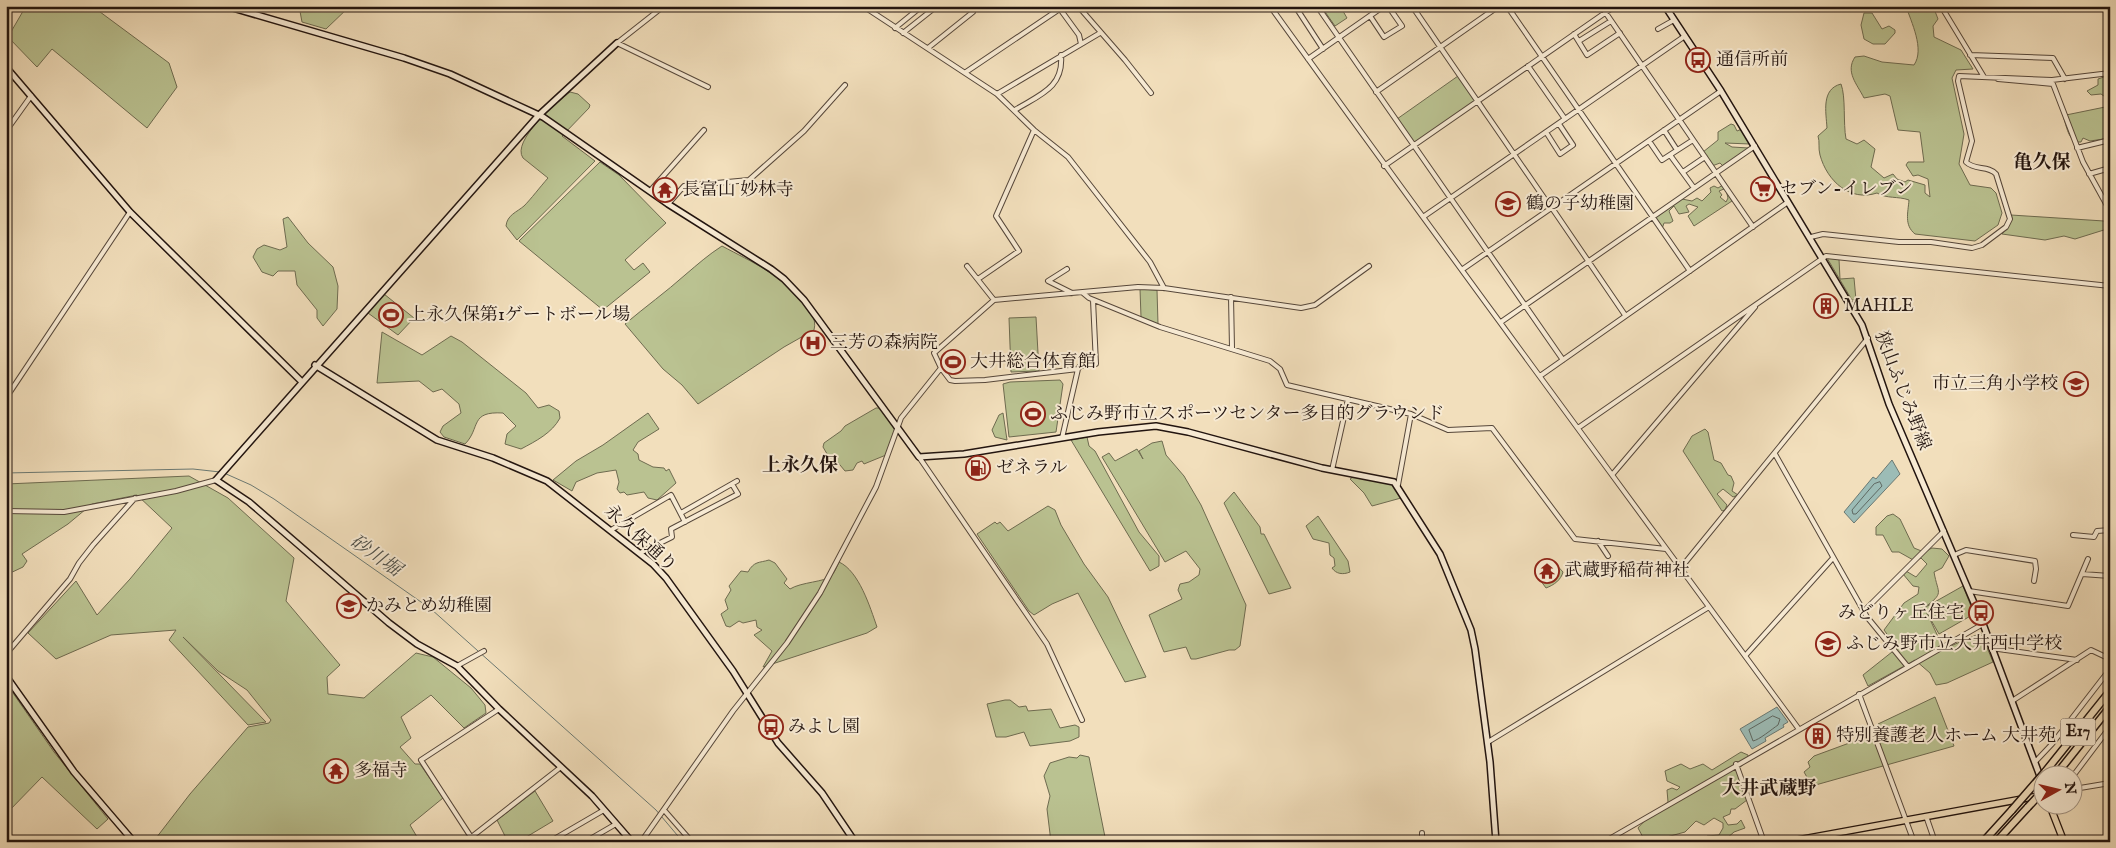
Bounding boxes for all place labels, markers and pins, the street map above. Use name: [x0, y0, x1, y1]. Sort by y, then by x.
bus stop icon: 通信所前: [1685, 47, 1711, 73]
place label: 通信所前: [1716, 49, 1788, 72]
supermarket icon: セブン-イレブン: [1750, 176, 1776, 202]
temple icon: 長富山 妙林寺: [652, 177, 678, 203]
place label: セブン-イレブン: [1780, 178, 1913, 201]
place label: 長富山 妙林寺: [682, 179, 794, 202]
school or university icon: 鶴の子幼稚園: [1495, 191, 1521, 217]
place label: 鶴の子幼稚園: [1526, 193, 1634, 216]
building icon: MAHLE: [1813, 293, 1839, 319]
place label: MAHLE: [1844, 295, 1914, 318]
sports icon: 上永久保第1ゲートボール場: [378, 302, 404, 328]
place label: 上永久保第1ゲートボール場: [408, 304, 630, 327]
hospital icon: 三芳の森病院: [800, 330, 826, 356]
place label: 三芳の森病院: [830, 332, 938, 355]
sports icon: 大井総合体育館: [940, 349, 966, 375]
place label: 大井総合体育館: [970, 351, 1096, 374]
school or university icon: 市立三角小学校: [2063, 371, 2089, 397]
place label: 市立三角小学校: [1932, 373, 2058, 396]
sports icon: ふじみ野市⽴スポーツセンター多⽬的グラウンド: [1020, 401, 1046, 427]
place label: ふじみ野市⽴スポーツセンター多⽬的グラウンド: [1050, 403, 1445, 426]
fuel station icon: ゼネラル: [965, 455, 991, 481]
place label: ゼネラル: [996, 457, 1067, 480]
temple icon: 武蔵野稲荷神社: [1534, 558, 1560, 584]
place label: 武蔵野稲荷神社: [1564, 560, 1690, 583]
school or university icon: かみとめ幼稚園: [336, 593, 362, 619]
place label: かみとめ幼稚園: [366, 595, 492, 618]
bus stop icon: みどりヶ丘住宅: [1968, 600, 1994, 626]
place label: みどりヶ丘住宅: [1838, 602, 1964, 625]
school or university icon: ふじみ野市立大井西中学校: [1815, 631, 1841, 657]
place label: ふじみ野市立大井西中学校: [1846, 633, 2062, 656]
bus stop icon: みよし園: [758, 714, 784, 740]
place label: みよし園: [788, 716, 860, 739]
building icon: 特別養護老人ホーム 大井苑: [1805, 723, 1831, 749]
place label: 特別養護老人ホーム 大井苑: [1836, 725, 2056, 748]
temple icon: 多福寺: [323, 758, 349, 784]
place label: 多福寺: [354, 760, 408, 783]

